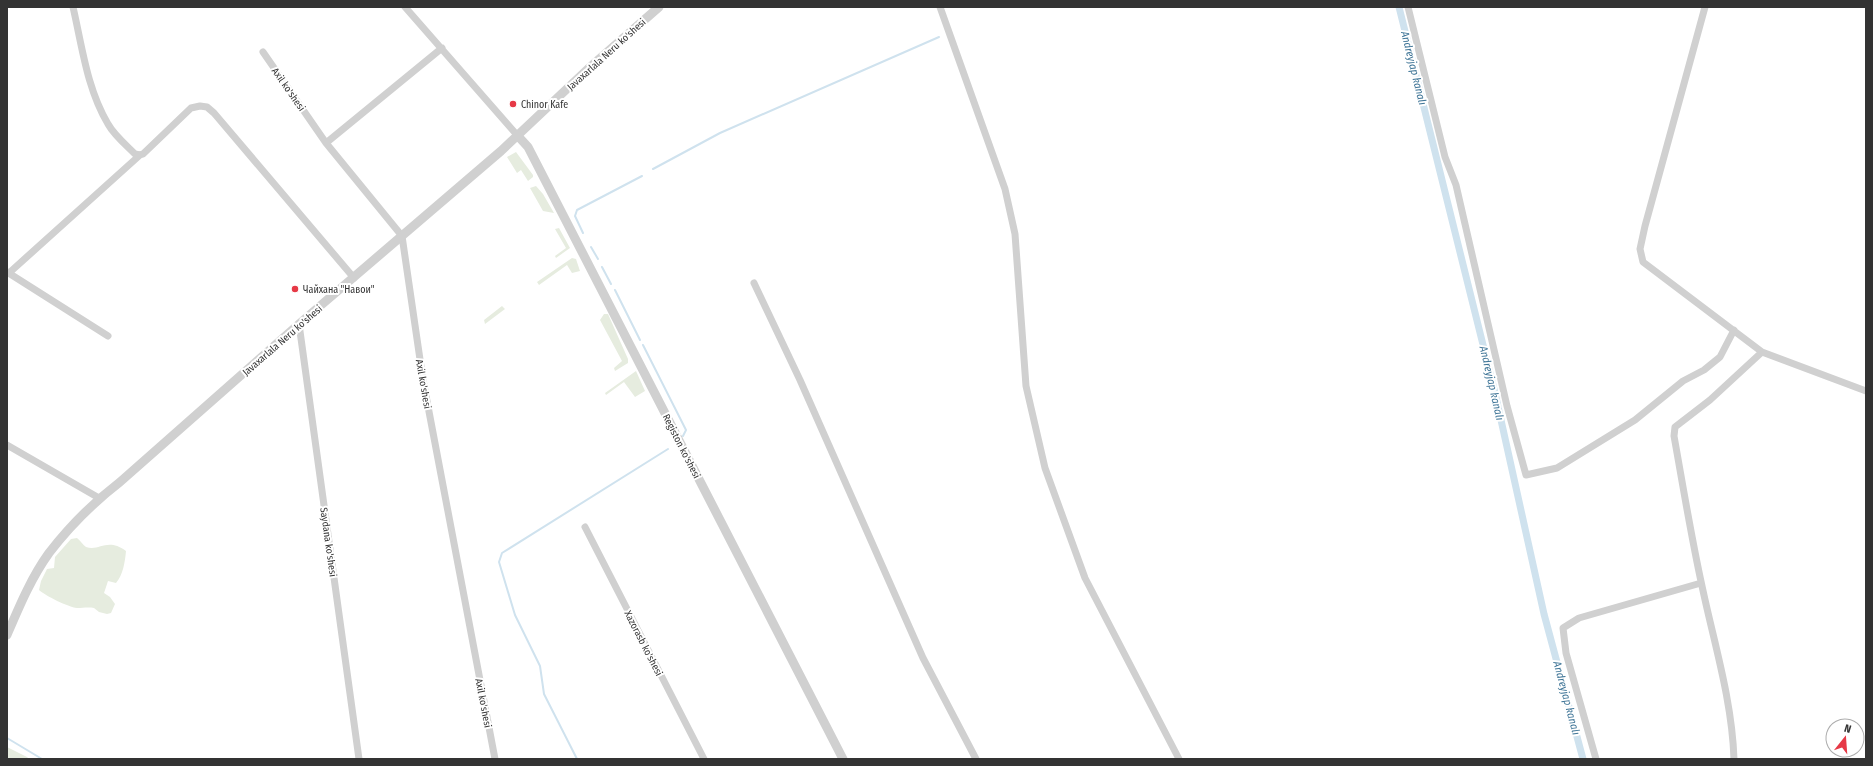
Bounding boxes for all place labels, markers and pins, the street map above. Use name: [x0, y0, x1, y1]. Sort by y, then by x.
marker: Chinor Kafe: [508, 99, 518, 109]
place label: Chinor Kafe: [521, 99, 568, 111]
marker: Чайхана "Навои": [290, 284, 300, 294]
place label: Чайхана "Навои": [303, 284, 375, 296]

